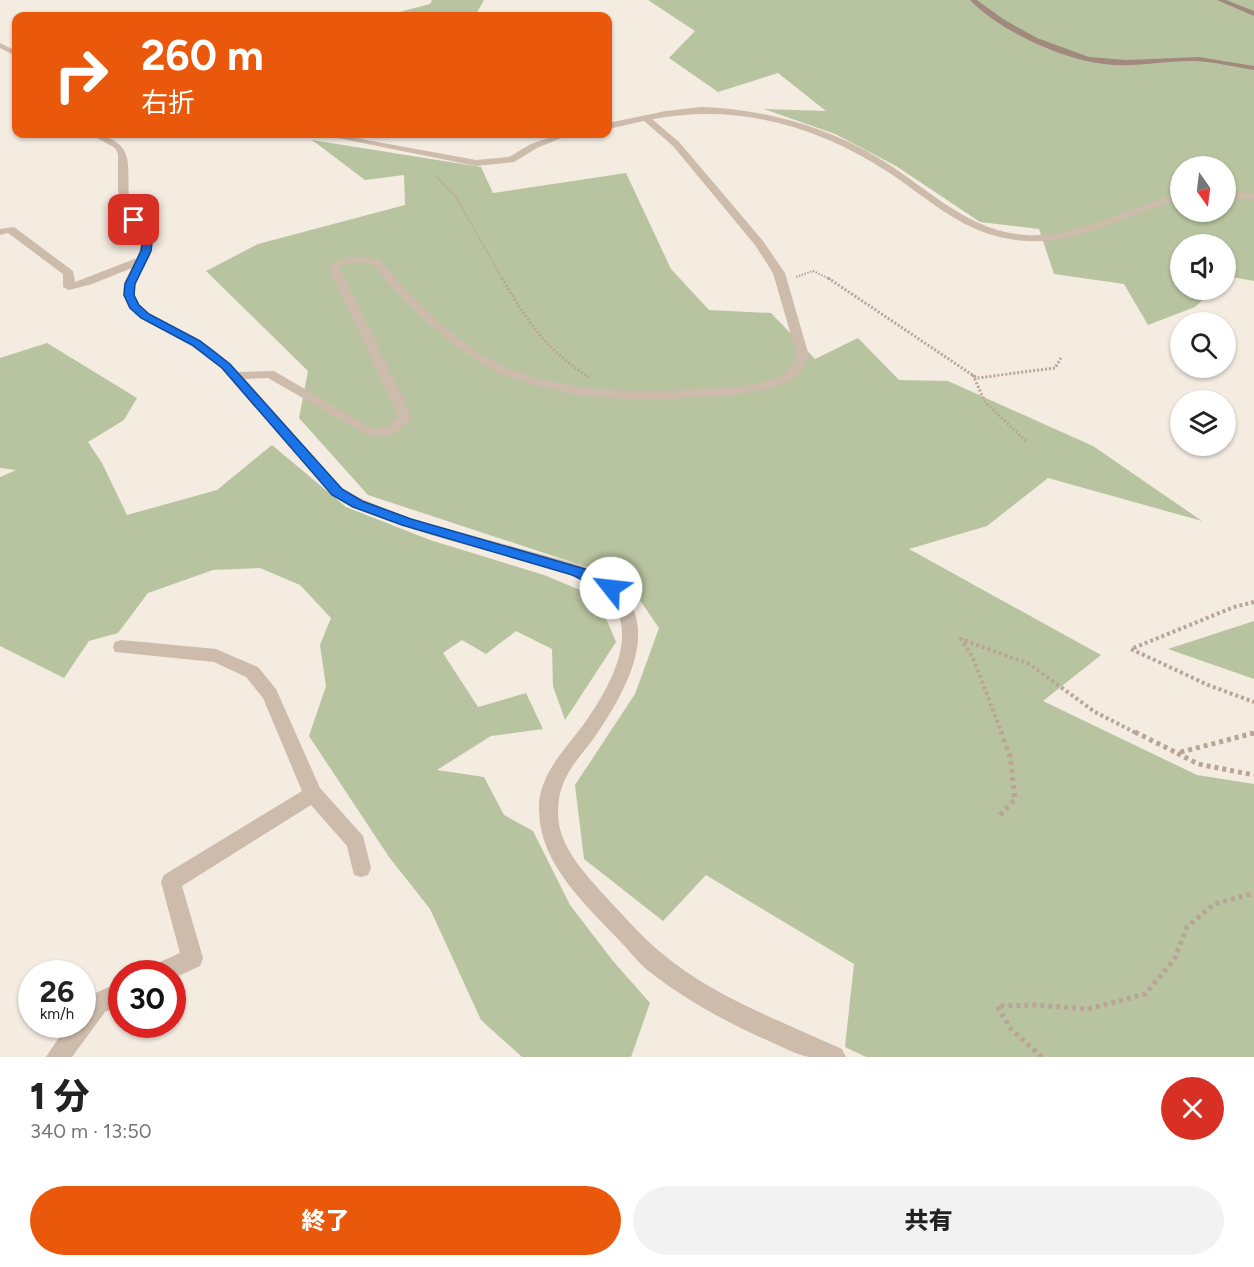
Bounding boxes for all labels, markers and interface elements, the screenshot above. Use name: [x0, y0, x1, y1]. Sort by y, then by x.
text: 260 m: [141, 30, 264, 81]
icon: right: [42, 36, 120, 114]
text: 右折: [141, 86, 195, 119]
north arrow: [1170, 156, 1236, 222]
map controls: [1170, 156, 1236, 456]
pin: [108, 194, 159, 245]
icon: arrive: [117, 203, 150, 236]
button: sound: [1170, 234, 1236, 300]
button: search: [1170, 312, 1236, 378]
button: layers: [1170, 390, 1236, 456]
position arrow: [579, 556, 643, 620]
speed limit sign: 30: [108, 960, 186, 1038]
text: 26: [40, 973, 74, 1010]
text: km/h: [40, 1005, 74, 1023]
text: 1 分: [30, 1075, 90, 1118]
button: close: [1161, 1077, 1224, 1140]
text: 340 m · 13:50: [30, 1119, 152, 1143]
button: 終了: [30, 1186, 621, 1255]
button: 共有: [633, 1186, 1224, 1255]

